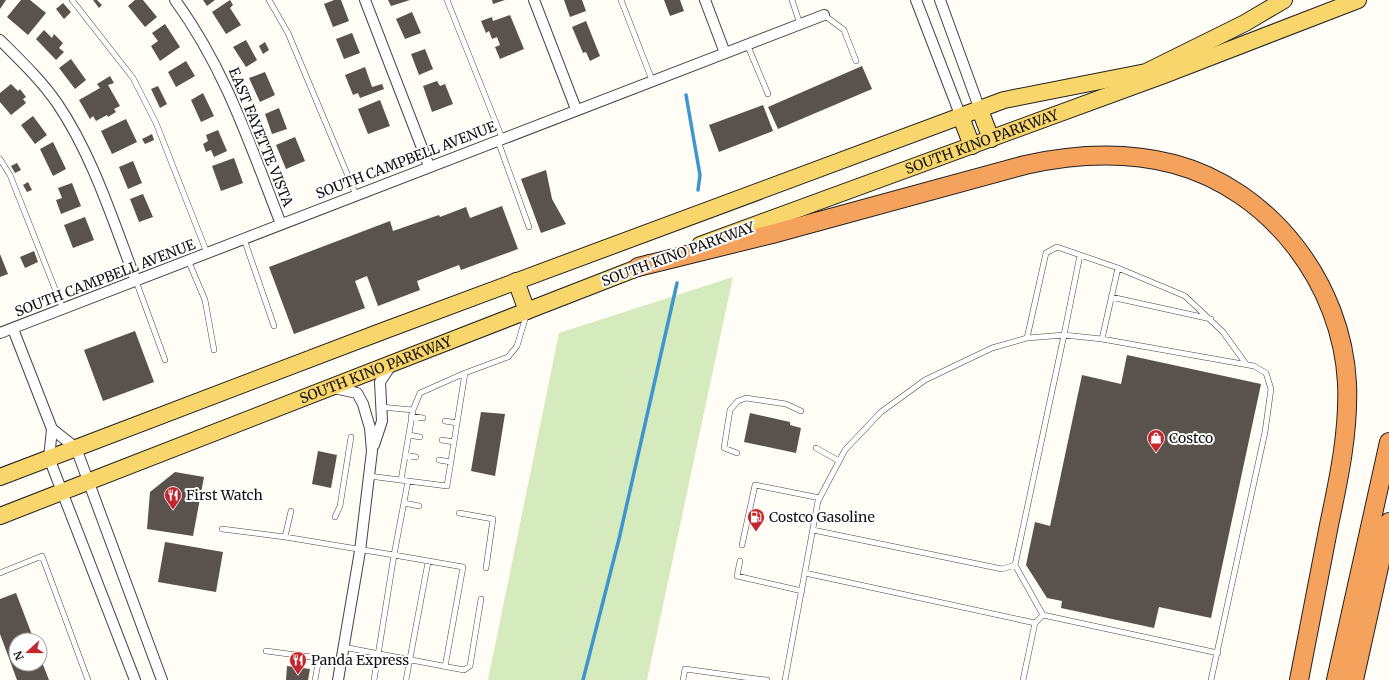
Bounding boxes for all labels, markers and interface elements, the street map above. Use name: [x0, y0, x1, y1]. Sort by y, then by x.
street label: EAST FAYETTE VISTA: [225, 65, 297, 209]
street label: SOUTH KINO PARKWAY: [903, 105, 1062, 178]
street label: SOUTH CAMPBELL AVENUE: [313, 117, 499, 203]
street label: SOUTH KINO PARKWAY: [599, 218, 758, 290]
street label: SOUTH CAMPBELL AVENUE: [12, 235, 198, 321]
street label: SOUTH KINO PARKWAY: [297, 332, 455, 408]
shop icon: Costco: [1146, 428, 1166, 453]
place label: Costco: [1169, 429, 1213, 447]
restaurant icon: First Watch: [163, 485, 183, 510]
place label: First Watch: [186, 486, 263, 504]
fuel station icon: Costco Gasoline: [746, 507, 766, 532]
place label: Costco Gasoline: [769, 508, 875, 526]
north arrow: [8, 632, 48, 672]
text: N: [10, 649, 27, 662]
restaurant icon: Panda Express: [288, 650, 308, 675]
place label: Panda Express: [311, 651, 409, 669]

